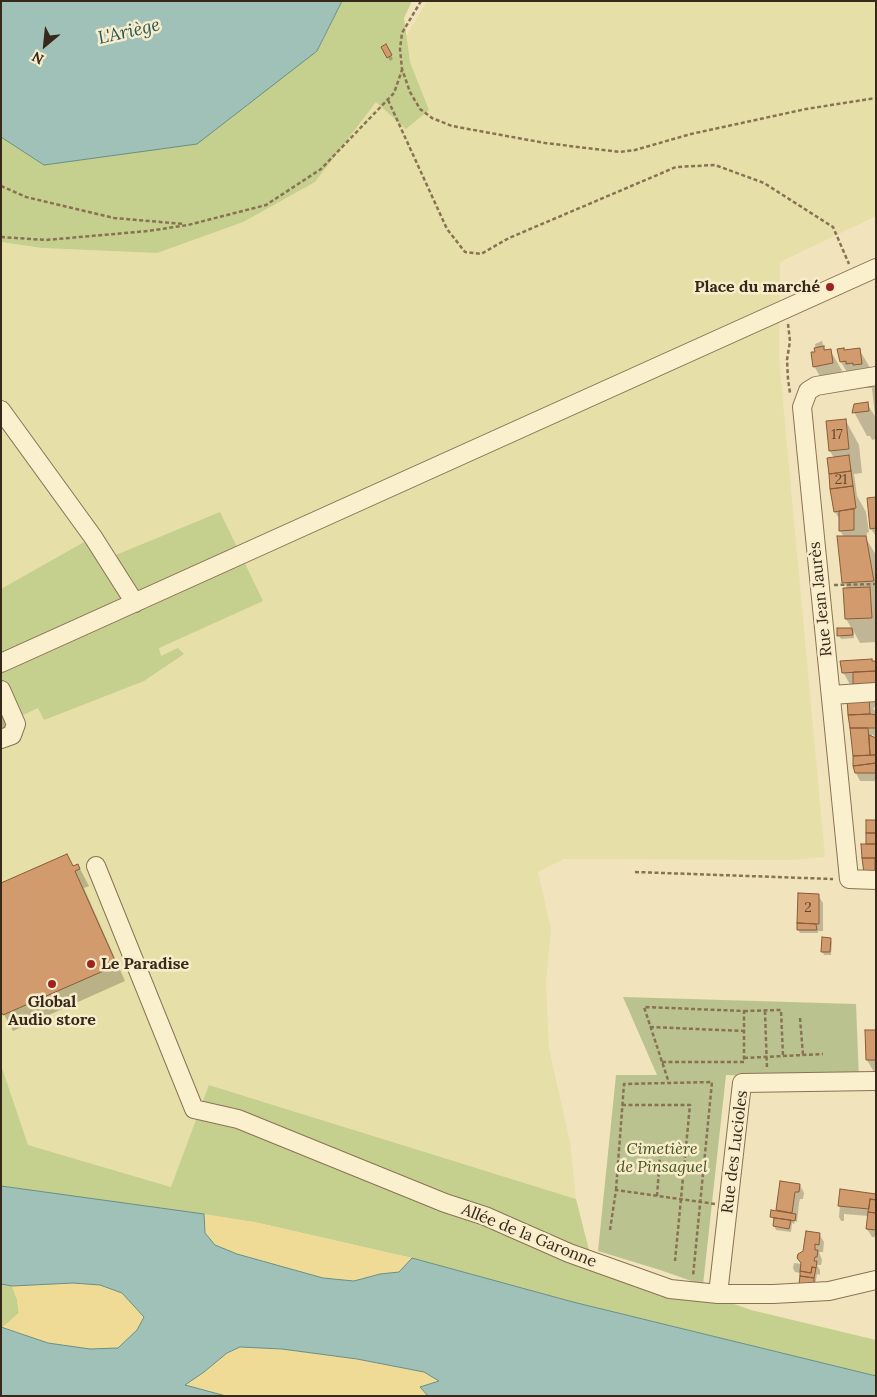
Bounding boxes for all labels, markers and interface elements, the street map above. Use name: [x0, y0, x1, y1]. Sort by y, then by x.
water label: L'Ariège: [96, 14, 162, 50]
north arrow: [20, 20, 70, 70]
text: N: [29, 48, 47, 69]
place label: Place du marché: [694, 277, 820, 297]
marker: Place du marché: [824, 281, 836, 293]
house number: 17: [831, 427, 843, 443]
house number: 21: [835, 472, 847, 488]
street label: Rue Jean Jaurès: [805, 541, 837, 657]
house number: 2: [804, 900, 812, 916]
place label: Le Paradise: [101, 954, 189, 974]
marker: Le Paradise: [85, 958, 97, 970]
marker: Global Audio store: [46, 978, 58, 990]
place label: Global Audio store: [8, 992, 96, 1030]
street label: Rue des Lucioles: [718, 1089, 752, 1215]
park label: Cimetière de Pinsaguel: [617, 1139, 707, 1177]
street label: Allée de la Garonne: [459, 1200, 599, 1272]

